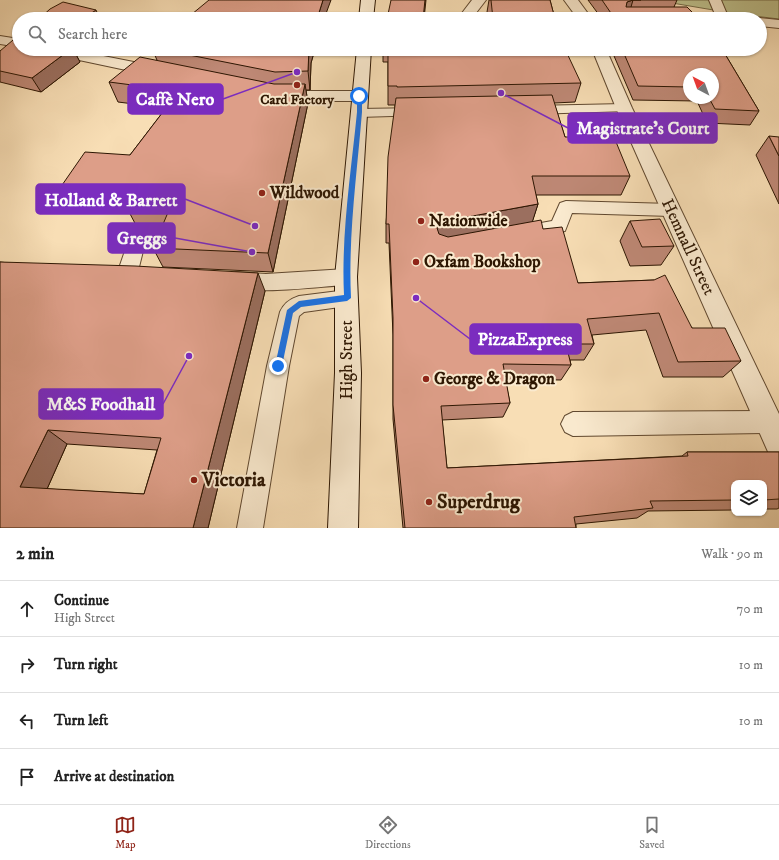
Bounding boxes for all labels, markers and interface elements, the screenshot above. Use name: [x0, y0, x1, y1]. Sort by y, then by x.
search box: [12, 12, 767, 56]
icon: search: [26, 23, 48, 45]
text: Search here: [58, 25, 127, 44]
north arrow: [683, 68, 719, 104]
marker: Card Factory: [292, 80, 302, 90]
callout: Caffè Nero: [128, 84, 223, 114]
route start: [350, 87, 368, 105]
text: Caffè Nero: [136, 89, 214, 111]
place label: Card Factory: [260, 91, 334, 109]
callout: Magistrate's Court: [568, 113, 717, 143]
text: Magistrate's Court: [577, 118, 710, 140]
place label: Wildwood: [269, 182, 340, 204]
callout: Holland & Barrett: [36, 184, 185, 214]
marker: Wildwood: [257, 188, 267, 198]
text: Holland & Barrett: [44, 190, 178, 212]
street label: Hemnall Street: [656, 195, 720, 299]
place label: Nationwide: [429, 210, 507, 232]
marker: Nationwide: [416, 216, 426, 226]
callout: Greggs: [108, 223, 175, 253]
text: Greggs: [117, 228, 167, 250]
place label: Oxfam Bookshop: [424, 251, 541, 273]
marker: Oxfam Bookshop: [411, 257, 421, 267]
street label: High Street: [336, 320, 358, 400]
callout: PizzaExpress: [470, 324, 581, 354]
text: PizzaExpress: [477, 329, 573, 351]
route end: [269, 357, 287, 375]
place label: George & Dragon: [434, 368, 555, 390]
marker: George & Dragon: [421, 374, 431, 384]
callout: M&S Foodhall: [39, 389, 163, 419]
text: M&S Foodhall: [47, 394, 156, 416]
place label: Victoria: [201, 468, 266, 493]
marker: Victoria: [189, 475, 199, 485]
map controls: [731, 480, 767, 516]
button: layers: [731, 480, 767, 516]
place label: Superdrug: [437, 490, 521, 515]
marker: Superdrug: [424, 497, 434, 507]
text: 2 min: [16, 543, 54, 565]
text: Walk · 90 m: [701, 546, 763, 562]
text: Continue: [54, 591, 109, 610]
icon: ahead: [16, 598, 38, 620]
text: 70 m: [737, 601, 763, 617]
text: High Street: [54, 610, 115, 626]
icon: right: [16, 654, 38, 676]
text: Turn right: [54, 655, 117, 674]
text: 10 m: [739, 657, 763, 673]
icon: left: [16, 710, 38, 732]
text: Turn left: [54, 711, 108, 730]
text: 10 m: [739, 713, 763, 729]
icon: arrive: [16, 766, 38, 788]
text: Arrive at destination: [54, 767, 174, 786]
tab: Map: [114, 814, 136, 852]
tab: Directions: [365, 814, 411, 852]
tab: Saved: [639, 814, 665, 852]

